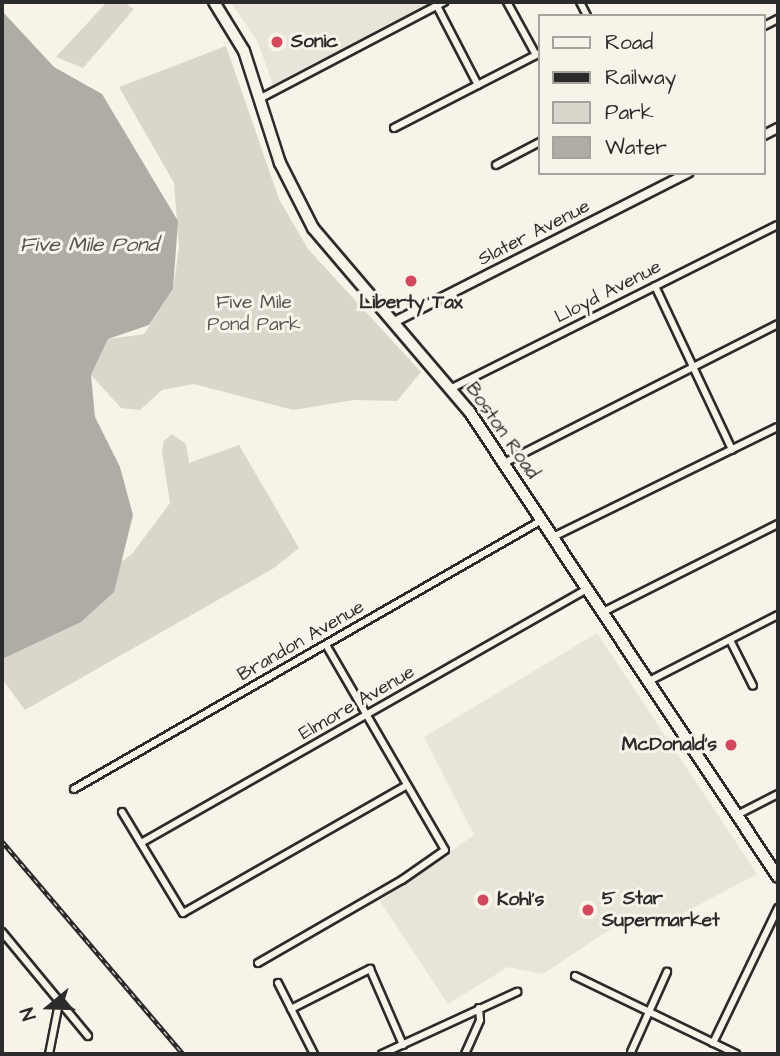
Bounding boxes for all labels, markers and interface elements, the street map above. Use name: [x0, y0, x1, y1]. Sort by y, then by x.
legend: [538, 14, 766, 175]
text: Road: [605, 28, 653, 57]
place label: Sonic: [291, 31, 338, 53]
marker: Sonic: [269, 34, 285, 50]
text: Railway: [605, 63, 676, 92]
text: Park: [605, 98, 654, 127]
text: Water: [605, 133, 667, 162]
street label: Slater Avenue: [474, 195, 594, 271]
water label: Five Mile Pond: [20, 232, 158, 258]
street label: Lloyd Avenue: [551, 255, 665, 329]
marker: Liberty Tax: [403, 273, 419, 289]
park label: Five Mile Pond Park: [207, 292, 301, 336]
place label: Liberty Tax: [359, 292, 463, 314]
street label: Boston Road: [460, 378, 544, 484]
street label: Brandon Avenue: [234, 596, 368, 686]
street label: Elmore Avenue: [295, 661, 419, 745]
place label: McDonald's: [622, 734, 717, 756]
marker: McDonald's: [723, 737, 739, 753]
place label: 5 Star Supermarket: [602, 888, 720, 932]
place label: Kohl's: [497, 889, 544, 911]
marker: Kohl's: [475, 892, 491, 908]
marker: 5 Star Supermarket: [580, 902, 596, 918]
north arrow: [14, 972, 84, 1042]
text: N: [14, 1004, 43, 1024]

